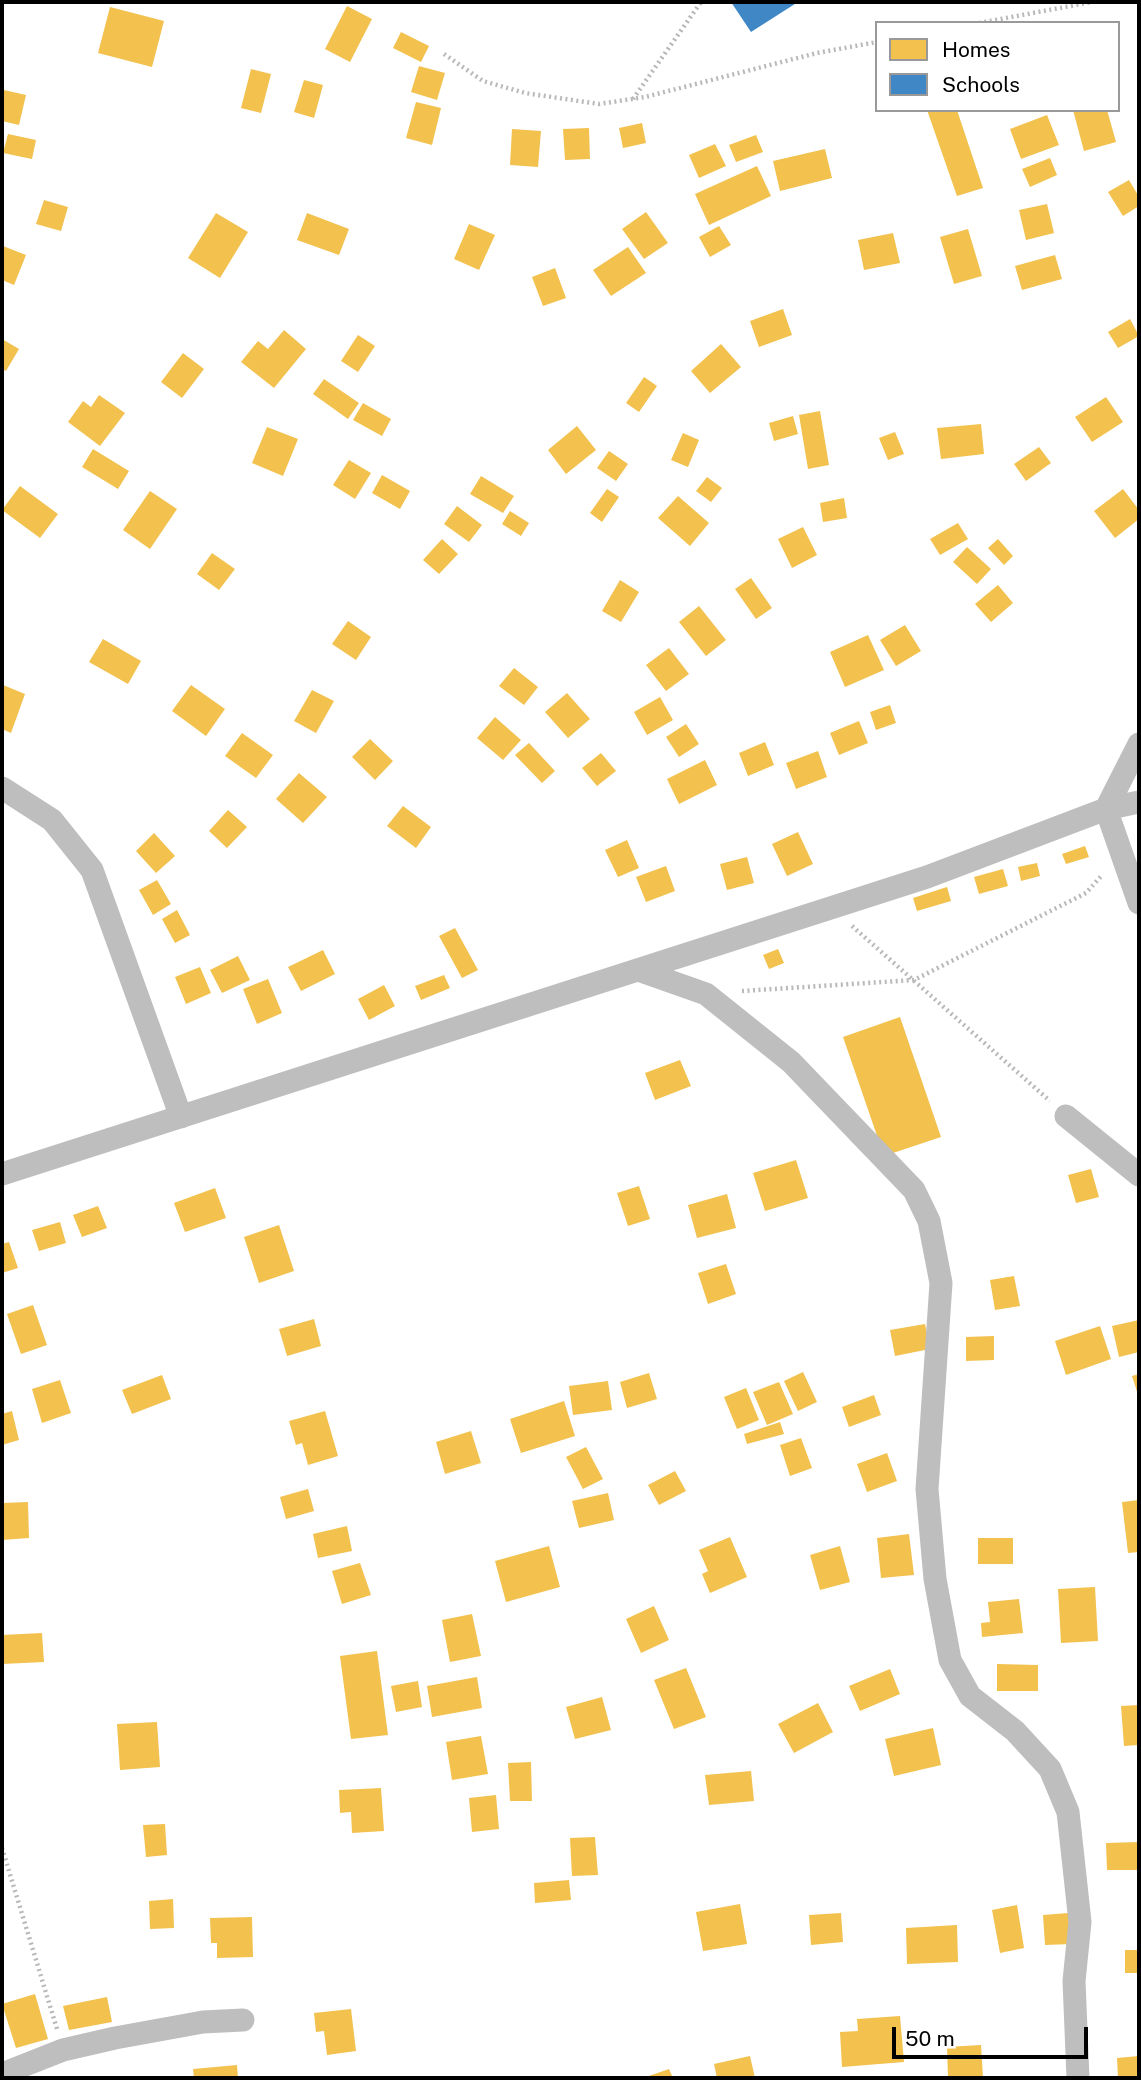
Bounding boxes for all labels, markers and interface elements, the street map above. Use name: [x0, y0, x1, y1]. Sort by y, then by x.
legend: [875, 21, 1120, 112]
text: Homes: [942, 37, 1010, 62]
text: Schools: [942, 72, 1020, 97]
scale bar: [896, 2014, 1092, 2058]
text: 50 m: [905, 2026, 955, 2051]

